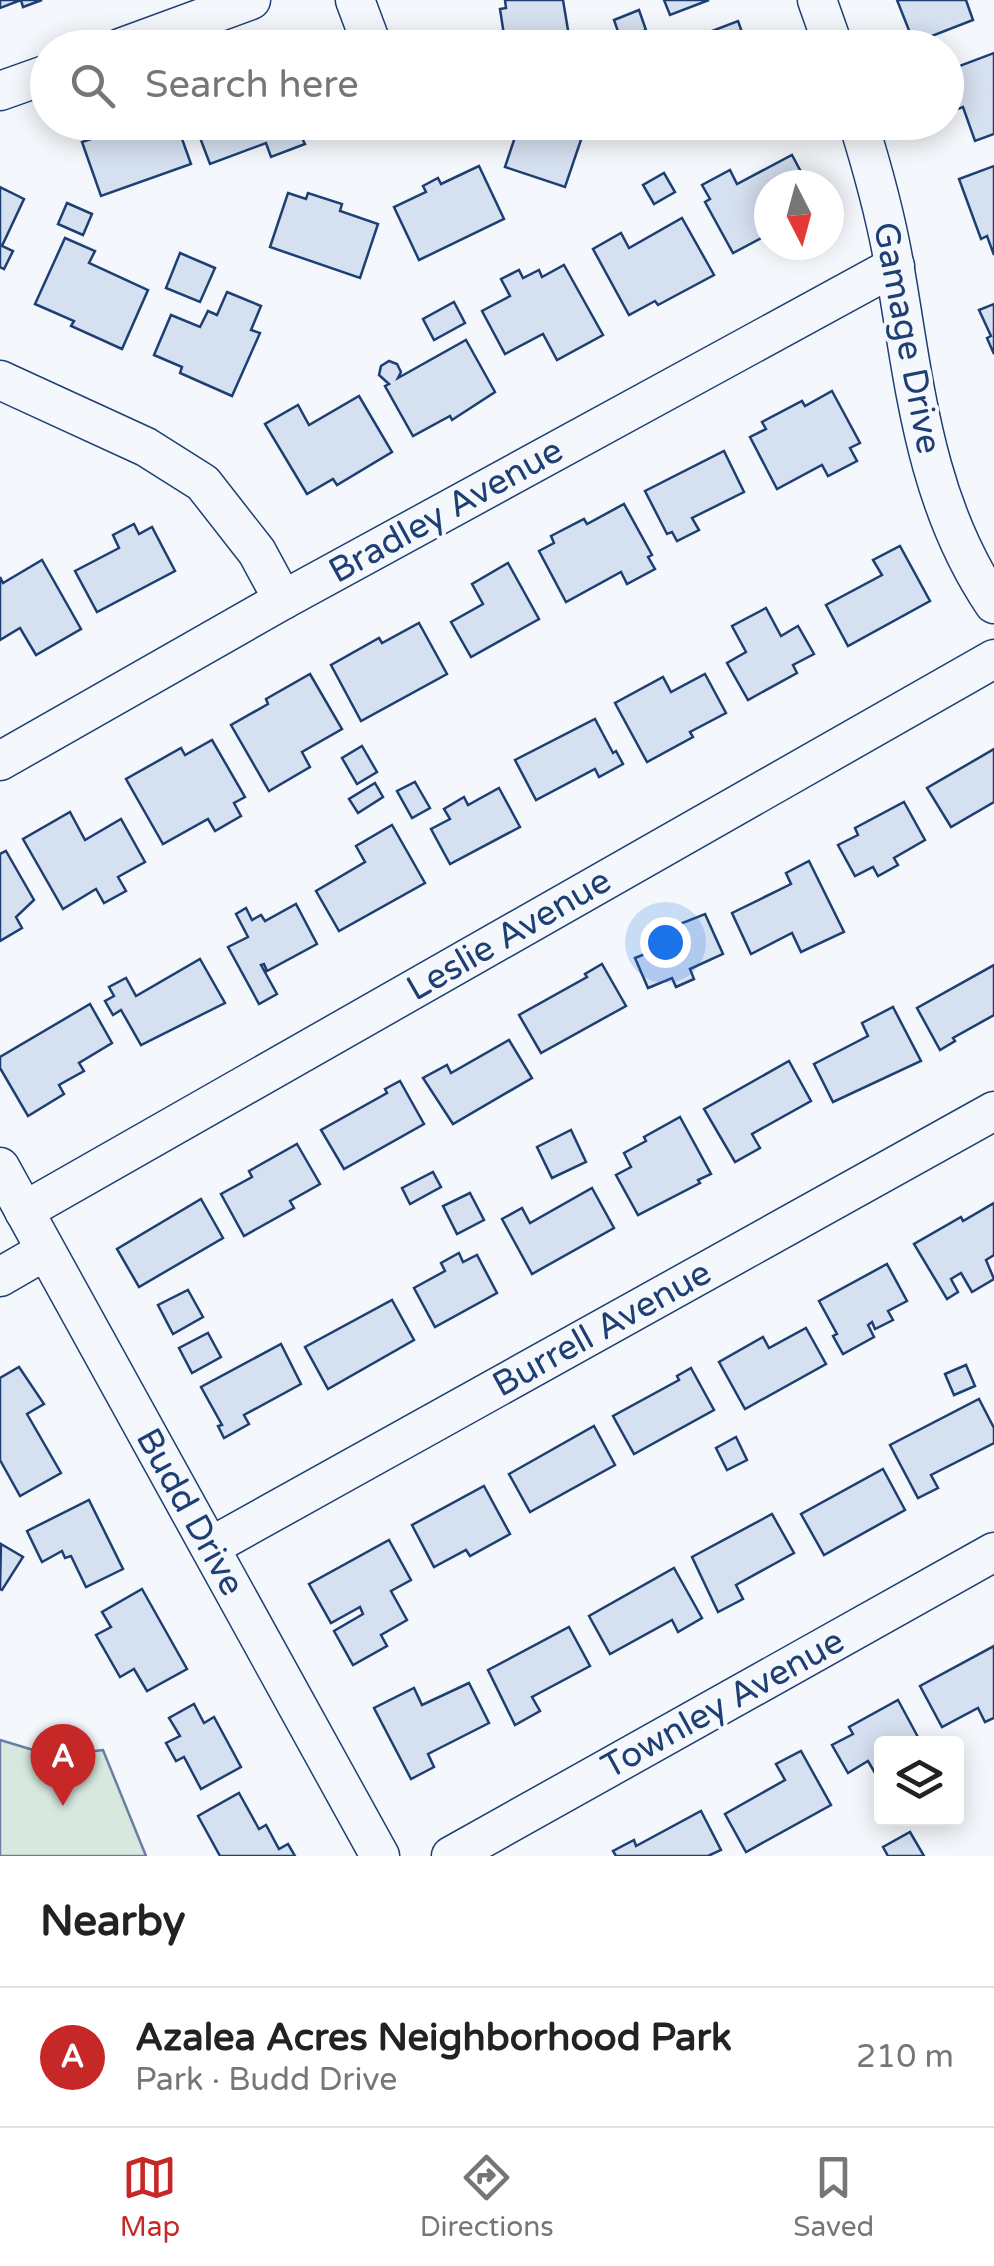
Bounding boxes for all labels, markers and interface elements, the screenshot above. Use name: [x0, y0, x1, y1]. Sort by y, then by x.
search box: [30, 30, 964, 140]
icon: search: [65, 58, 120, 113]
text: Search here: [145, 62, 359, 108]
north arrow: [754, 170, 844, 260]
street label: Gamage Drive: [864, 219, 950, 457]
street label: Bradley Avenue: [322, 429, 570, 593]
street label: Leslie Avenue: [400, 860, 618, 1010]
your location: [640, 917, 691, 968]
street label: Burrell Avenue: [485, 1252, 719, 1406]
street label: Budd Drive: [127, 1421, 253, 1603]
street label: Townley Avenue: [594, 1620, 852, 1788]
pin: A: [30, 1724, 96, 1806]
map controls: [874, 1736, 964, 1826]
button: layers: [874, 1736, 964, 1826]
text: Nearby: [40, 1896, 185, 1947]
text: Azalea Acres Neighborhood Park: [135, 2015, 732, 2061]
text: A: [61, 2038, 84, 2076]
text: 210 m: [856, 2038, 954, 2076]
text: Park · Budd Drive: [135, 2061, 397, 2099]
tab: Map: [120, 2150, 180, 2244]
tab: Directions: [420, 2150, 554, 2244]
tab: Saved: [793, 2150, 874, 2244]

